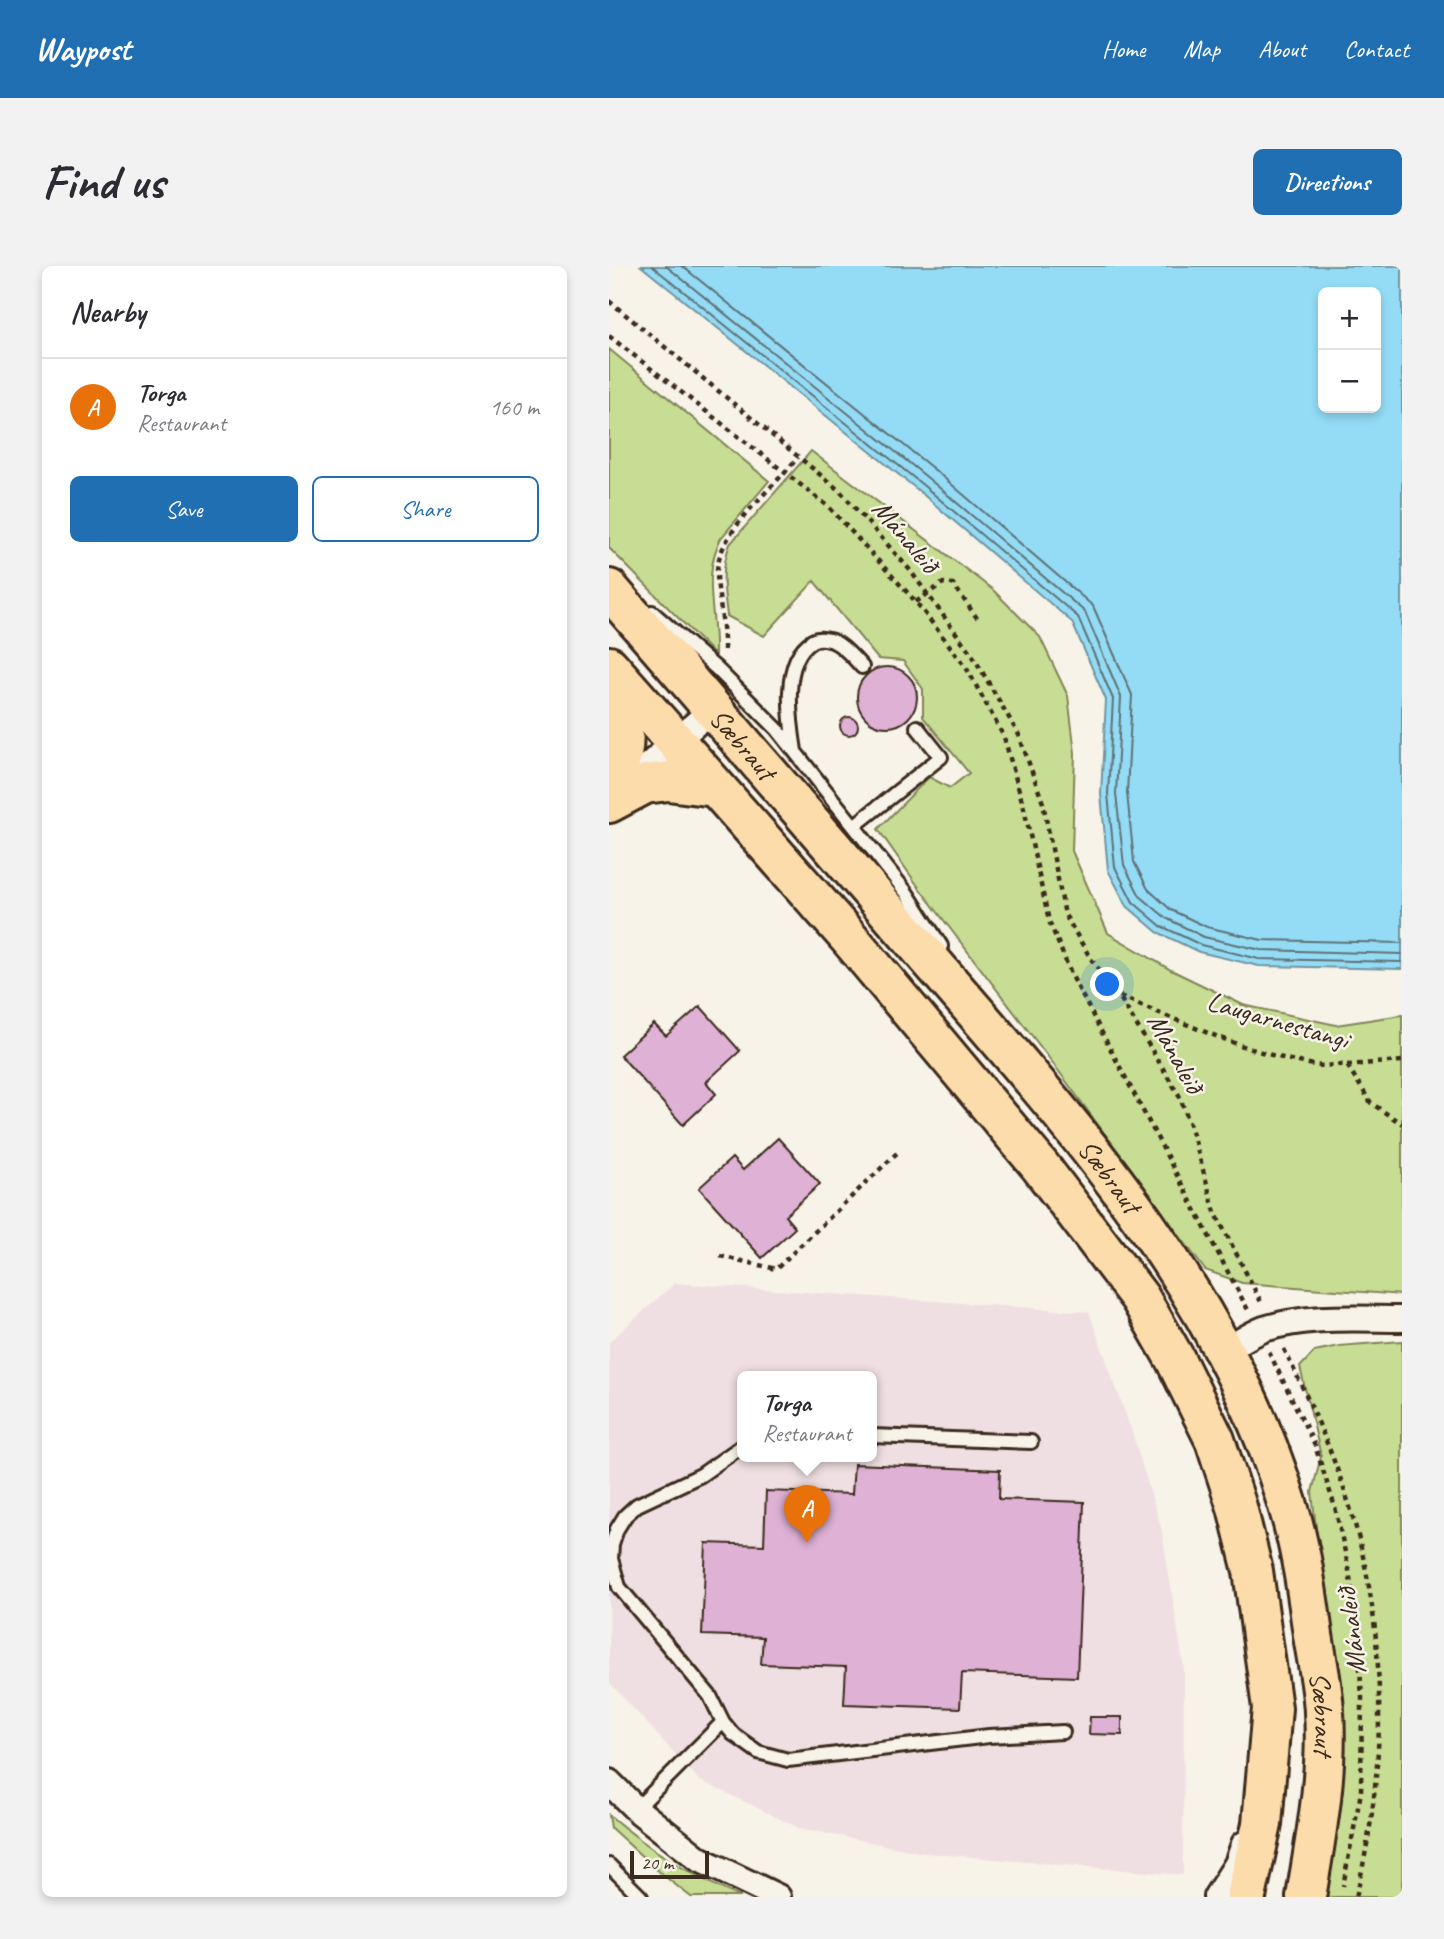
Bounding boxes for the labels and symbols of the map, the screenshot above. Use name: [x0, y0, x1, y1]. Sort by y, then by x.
street label: Mánaleið: [865, 492, 950, 583]
street label: Sæbraut: [702, 701, 786, 790]
your location: [1090, 967, 1124, 1001]
street label: Laugarnestangi: [1203, 983, 1356, 1058]
street label: Mánaleið: [1140, 1007, 1214, 1103]
street label: Sæbraut: [1071, 1132, 1152, 1223]
pin: A: [784, 1485, 830, 1543]
street label: Mánaleið: [1328, 1582, 1374, 1676]
street label: Sæbraut: [1302, 1669, 1342, 1760]
scale bar: [630, 1848, 709, 1880]

